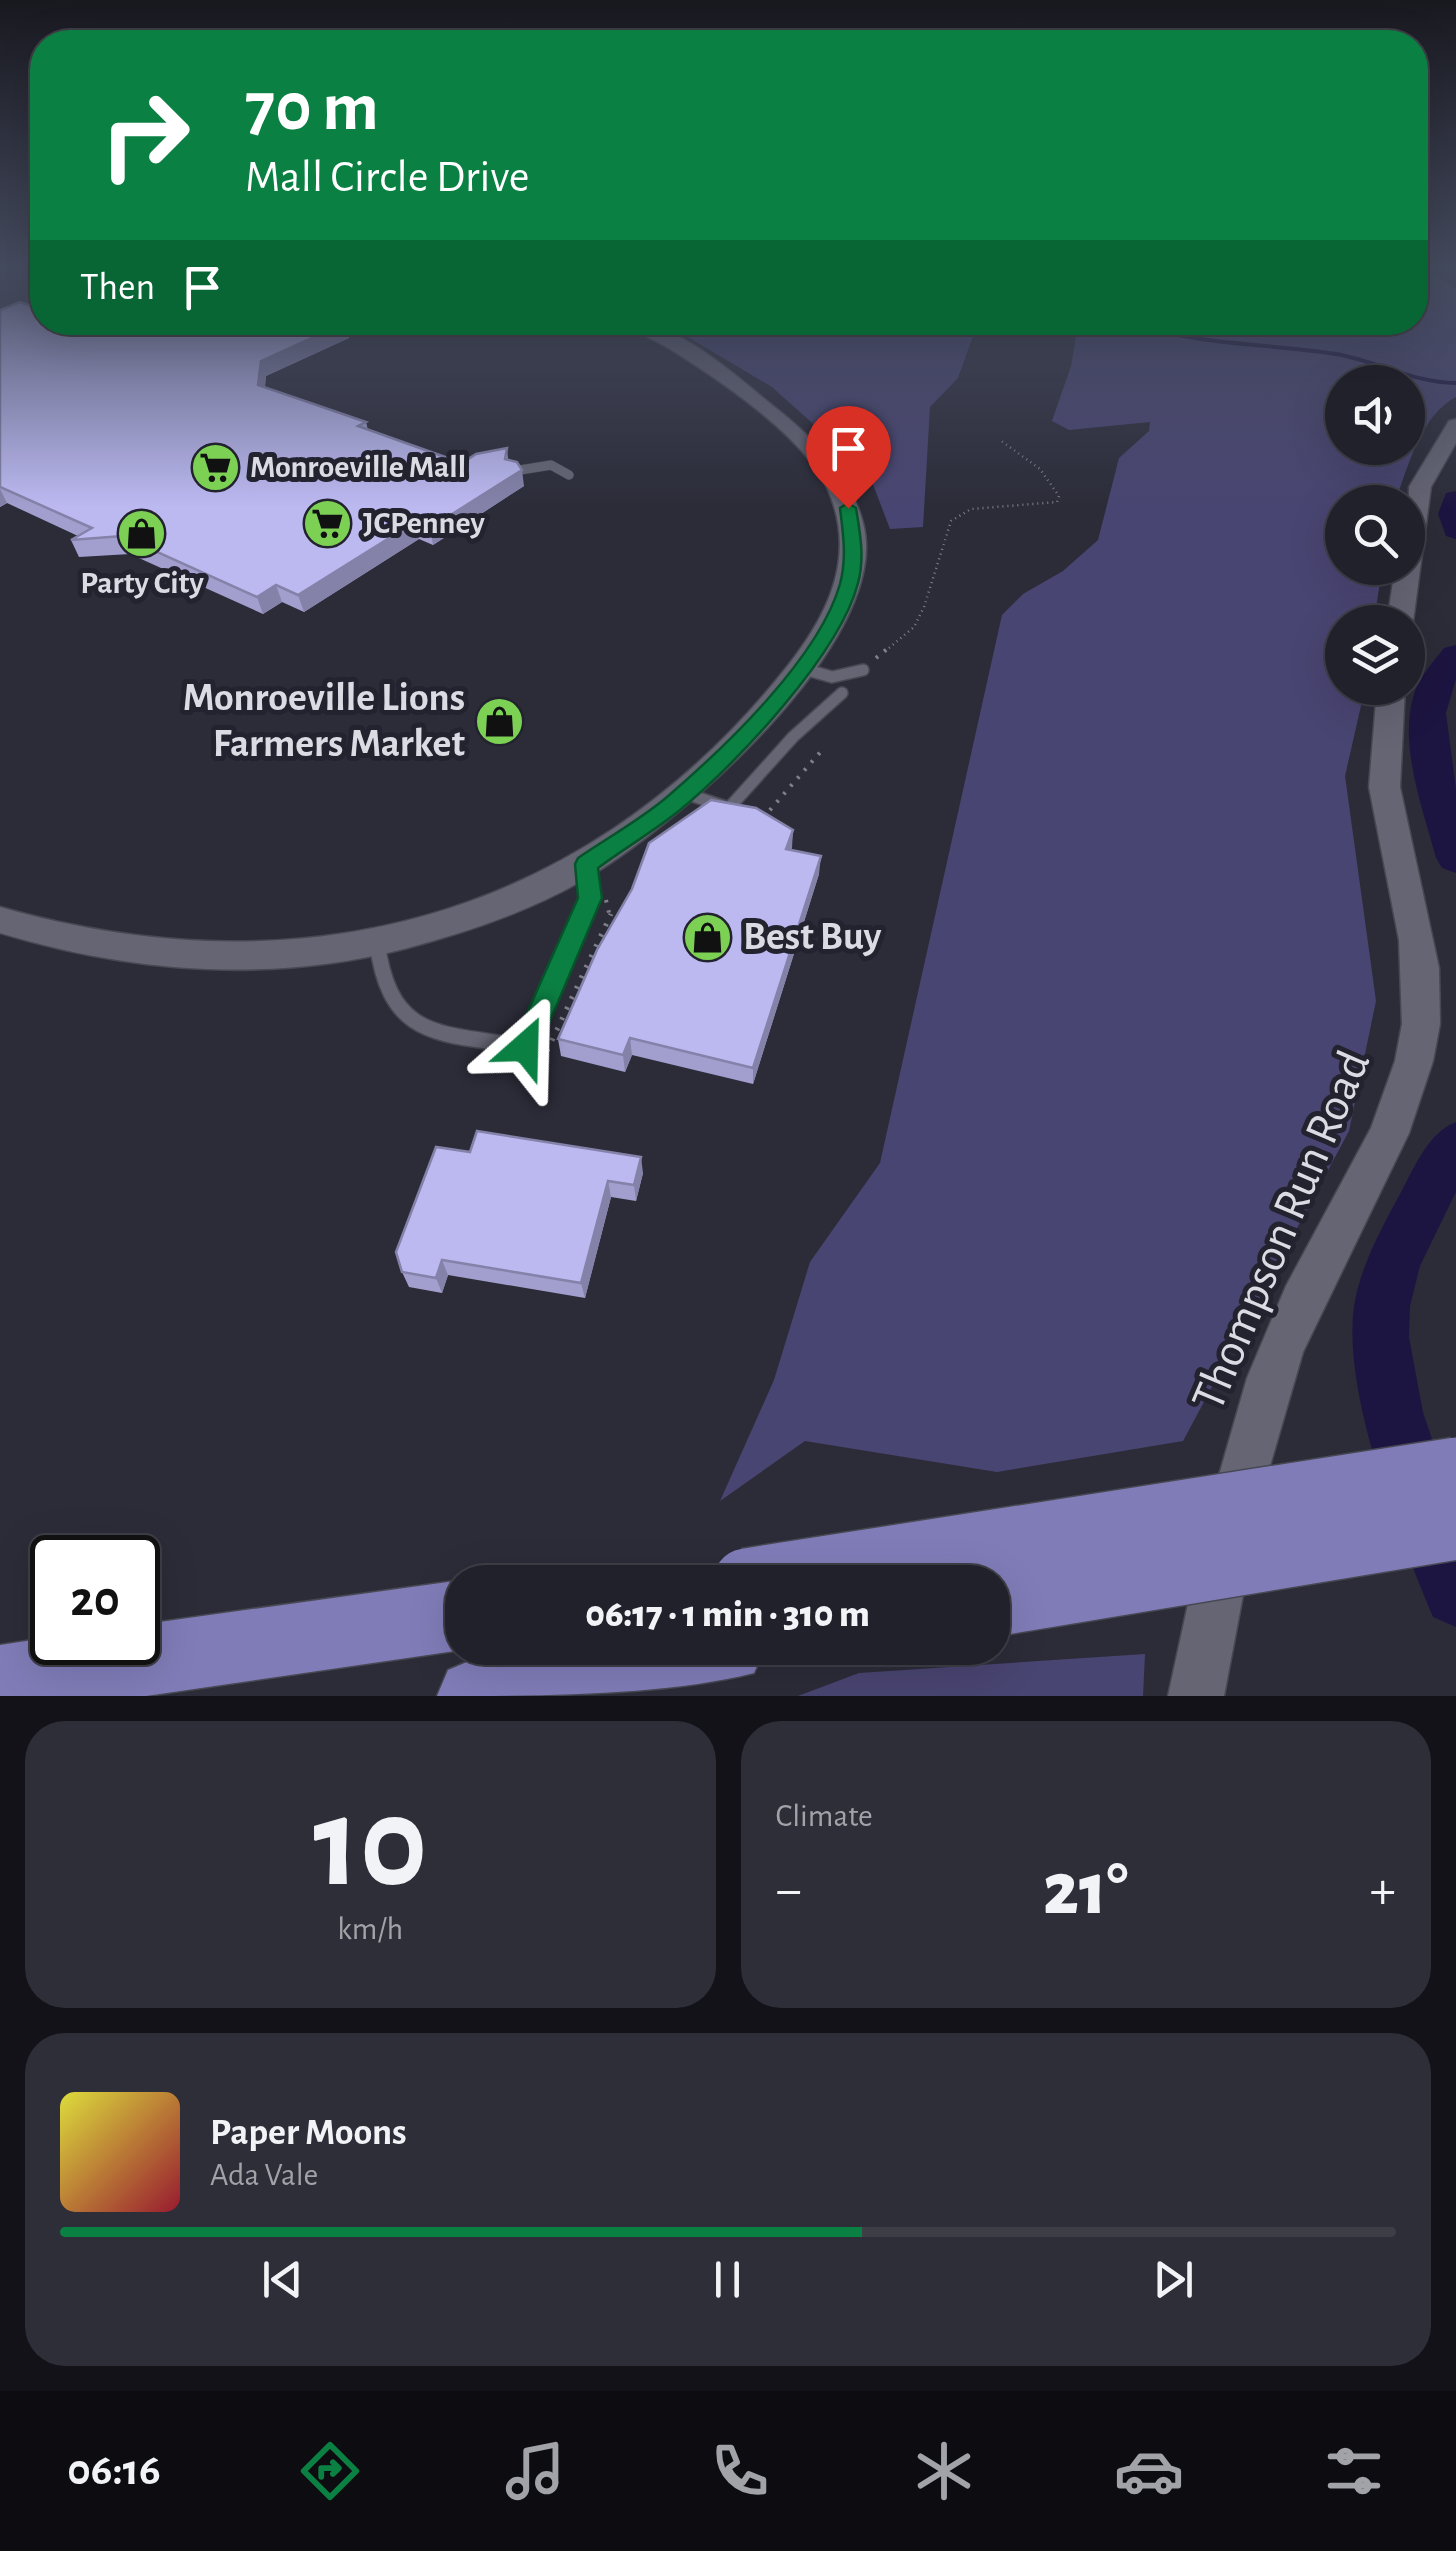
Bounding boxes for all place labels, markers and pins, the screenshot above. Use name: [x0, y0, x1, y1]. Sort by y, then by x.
pin: [806, 406, 891, 509]
supermarket icon: Monroeville Mall: [189, 441, 241, 493]
place label: Monroeville Mall: [250, 451, 466, 483]
supermarket icon: JCPenney: [302, 497, 354, 549]
shop icon: Party City: [116, 507, 168, 559]
place label: JCPenney: [363, 507, 486, 539]
place label: Party City: [80, 567, 204, 599]
place label: Monroeville Lions Farmers Market: [183, 678, 465, 764]
shop icon: Monroeville Lions Farmers Market: [474, 695, 526, 747]
shop icon: Best Buy: [682, 911, 734, 963]
place label: Best Buy: [743, 917, 881, 957]

